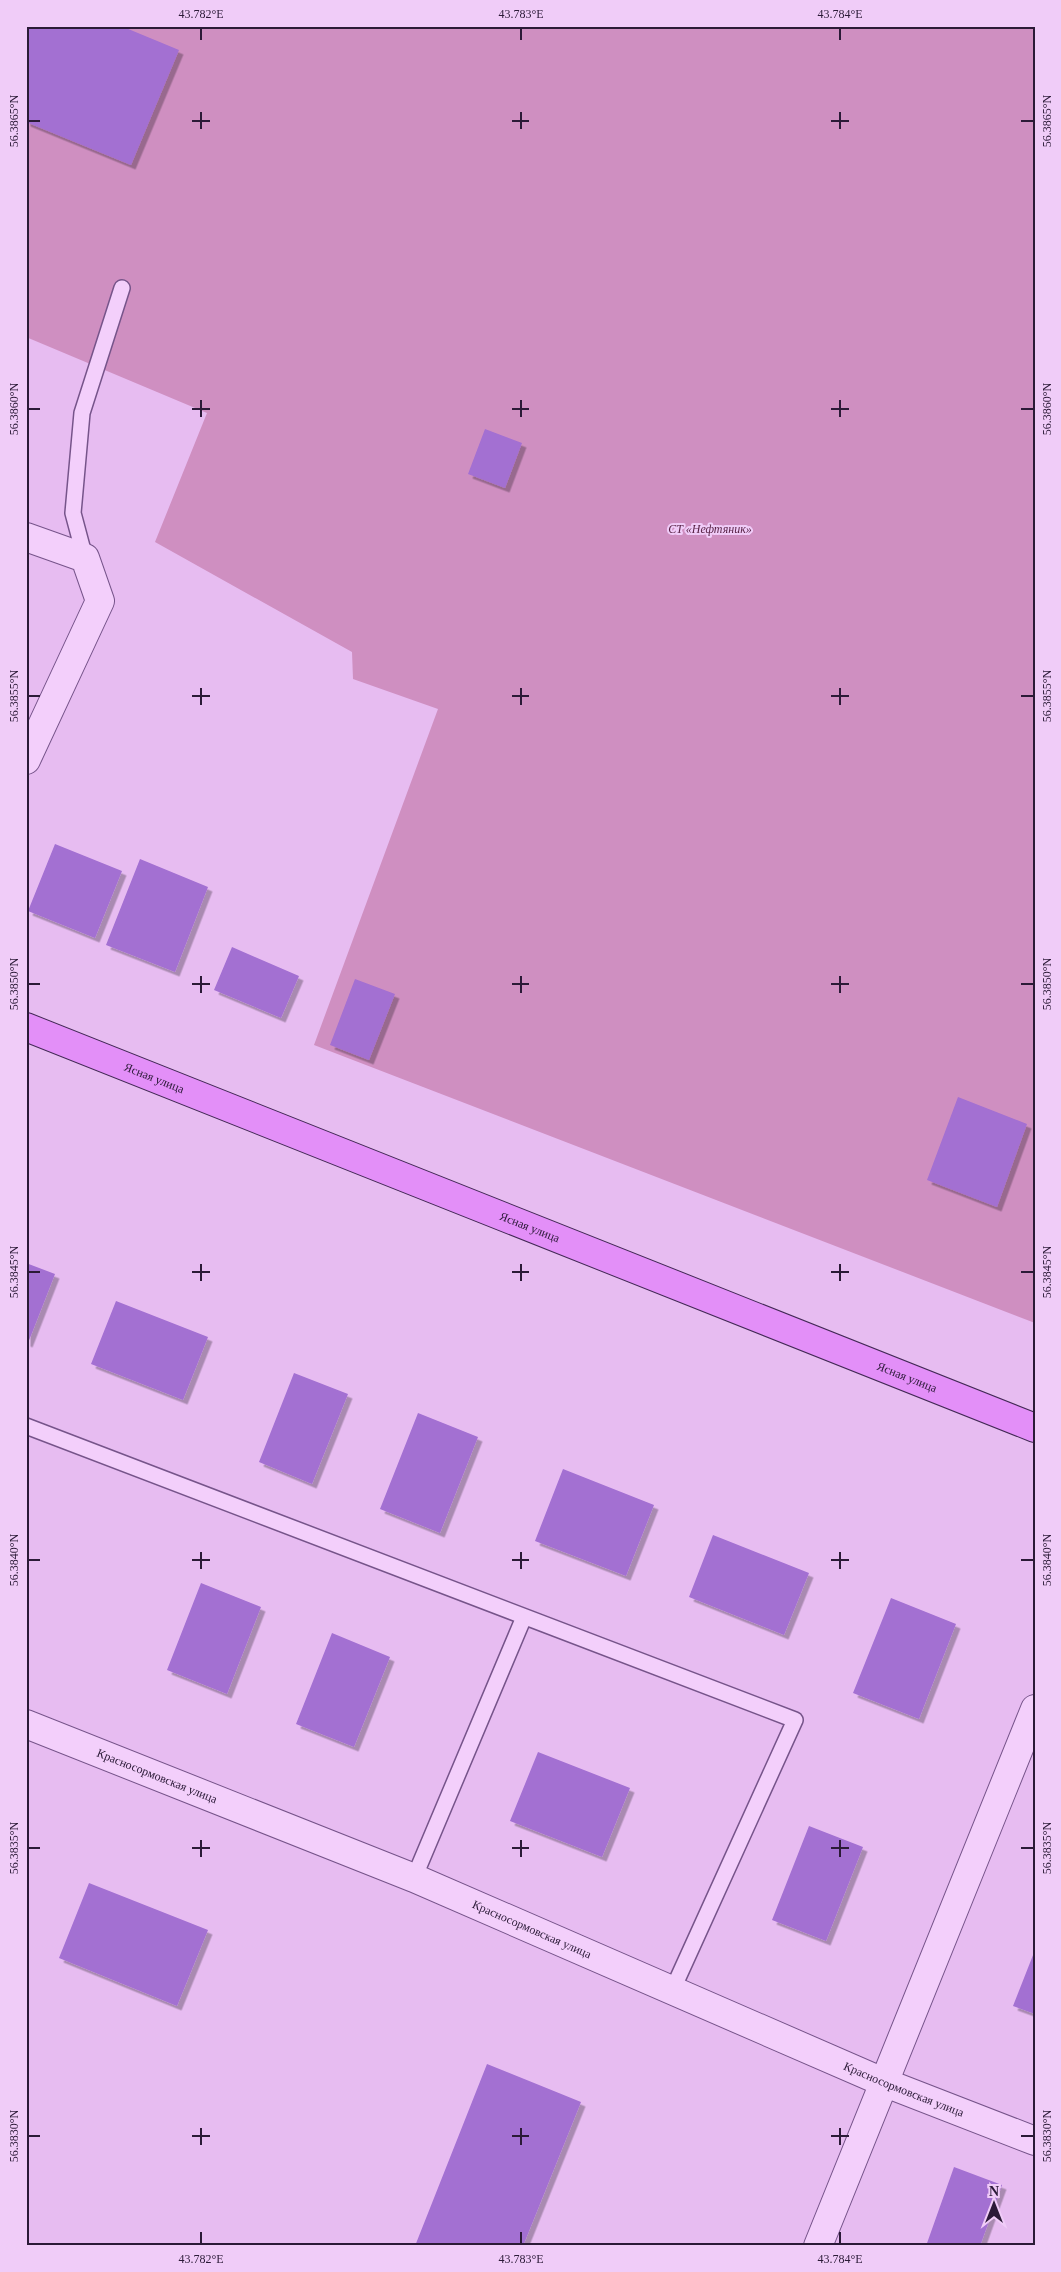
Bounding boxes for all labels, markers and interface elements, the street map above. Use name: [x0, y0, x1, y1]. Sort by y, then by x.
text: 43.782°E: [178, 7, 224, 21]
text: 43.783°E: [498, 7, 544, 21]
text: 43.784°E: [817, 7, 863, 21]
text: 56.3865°N: [7, 94, 21, 147]
text: 56.3865°N: [1040, 94, 1054, 147]
text: 56.3860°N: [7, 382, 21, 435]
text: 56.3860°N: [1040, 382, 1054, 435]
park label: СТ «Нефтяник»: [668, 522, 752, 536]
text: 56.3855°N: [7, 669, 21, 722]
text: 56.3855°N: [1040, 669, 1054, 722]
text: 56.3850°N: [7, 957, 21, 1010]
text: 56.3850°N: [1040, 957, 1054, 1010]
street label: Ясная улица: [122, 1060, 187, 1096]
street label: Ясная улица: [498, 1209, 562, 1246]
text: 56.3845°N: [7, 1245, 21, 1298]
text: 56.3845°N: [1040, 1245, 1054, 1298]
street label: Ясная улица: [875, 1359, 940, 1396]
text: 56.3840°N: [7, 1533, 21, 1586]
text: 56.3840°N: [1040, 1533, 1054, 1586]
street label: Красносормовская улица: [95, 1746, 220, 1806]
text: 56.3835°N: [7, 1821, 21, 1874]
text: 56.3835°N: [1040, 1821, 1054, 1874]
street label: Красносормовская улица: [470, 1897, 594, 1962]
street label: Красносормовская улица: [842, 2059, 967, 2120]
text: 56.3830°N: [7, 2109, 21, 2162]
text: 56.3830°N: [1040, 2109, 1054, 2162]
north arrow: [968, 2180, 1018, 2230]
text: N: [989, 2184, 999, 2199]
text: 43.782°E: [178, 2252, 224, 2266]
text: 43.783°E: [498, 2252, 544, 2266]
text: 43.784°E: [817, 2252, 863, 2266]

